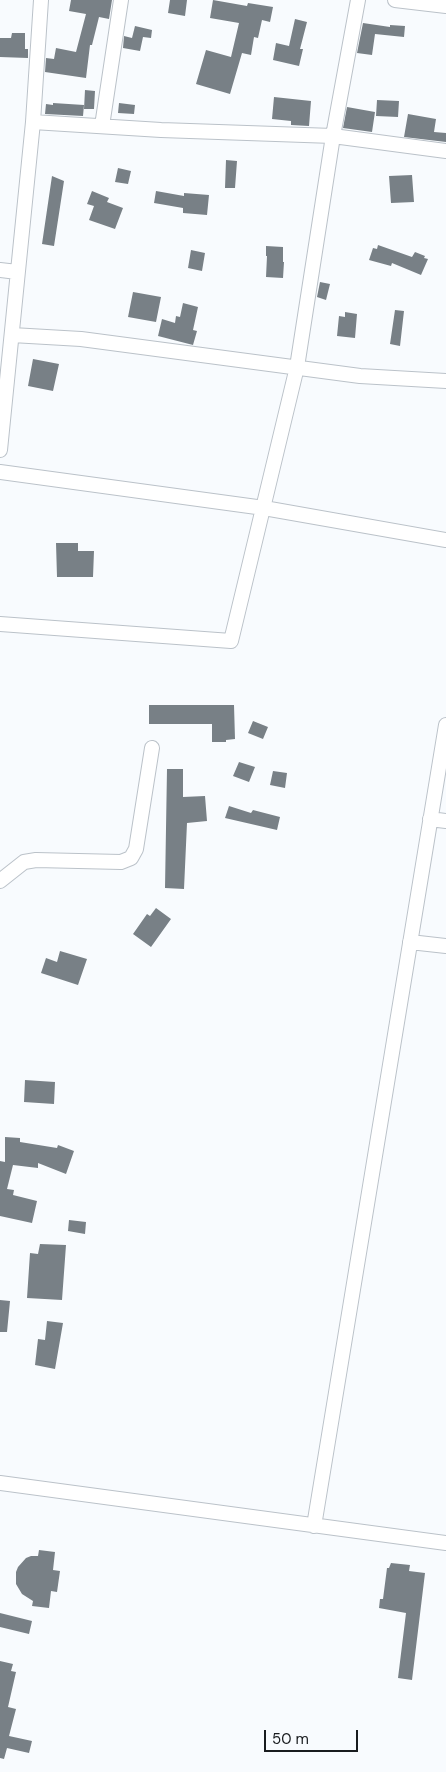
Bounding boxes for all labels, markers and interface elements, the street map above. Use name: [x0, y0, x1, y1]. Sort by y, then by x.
scale bar: [266, 1720, 360, 1752]
text: 50 m: [272, 1729, 309, 1749]

